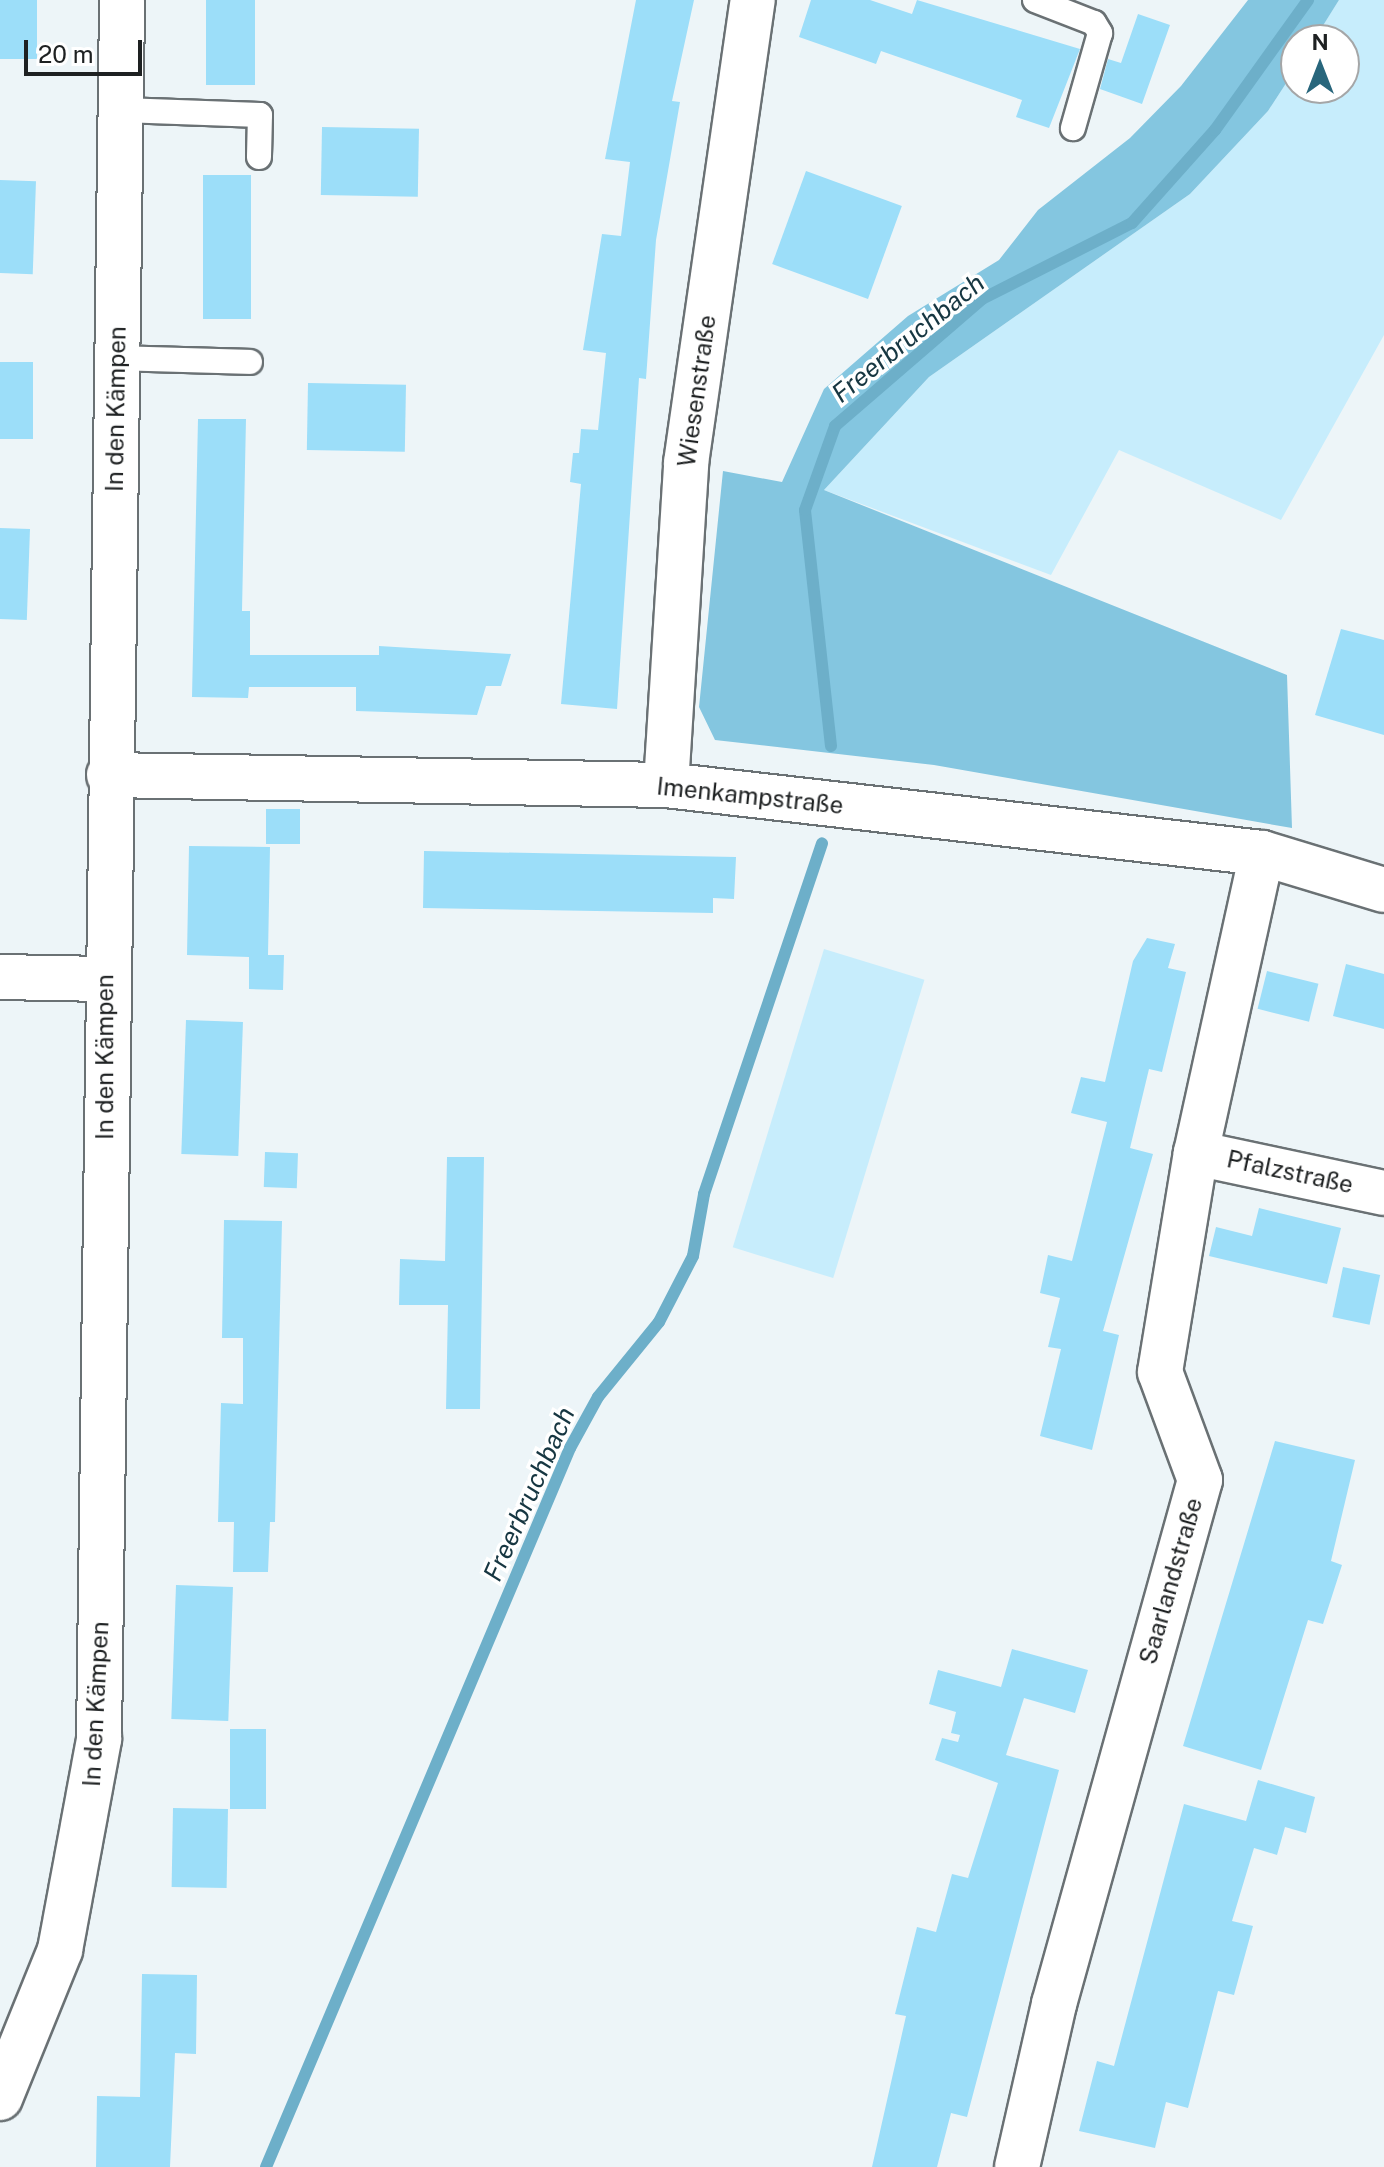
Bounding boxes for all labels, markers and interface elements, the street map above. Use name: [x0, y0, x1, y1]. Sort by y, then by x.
scale bar: [28, 24, 146, 74]
north arrow: [1280, 24, 1360, 104]
text: N: [1311, 29, 1329, 55]
text: 20 m: [38, 40, 94, 68]
water label: Freerbruchbach: [825, 267, 991, 409]
street label: Wiesenstraße: [672, 313, 722, 469]
street label: In den Kämpen: [100, 326, 132, 492]
street label: Imenkampstraße: [655, 772, 845, 820]
street label: In den Kämpen: [91, 974, 119, 1140]
street label: Pfalzstraße: [1224, 1145, 1356, 1199]
water label: Freerbruchbach: [477, 1402, 581, 1586]
street label: Saarlandstraße: [1134, 1495, 1208, 1667]
street label: In den Kämpen: [77, 1620, 115, 1788]

